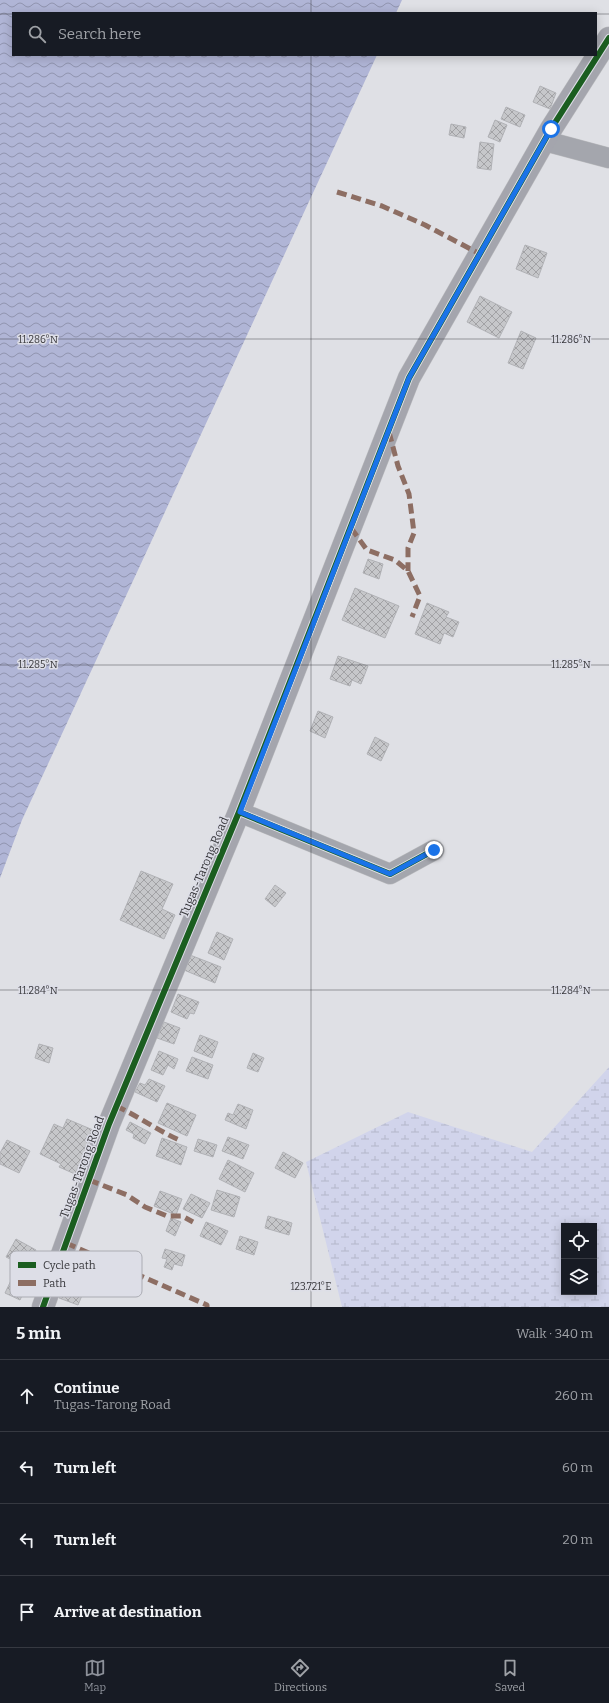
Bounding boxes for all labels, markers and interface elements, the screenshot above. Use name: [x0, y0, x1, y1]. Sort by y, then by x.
search box: [12, 12, 597, 56]
icon: search: [26, 23, 48, 45]
text: Search here: [58, 25, 141, 43]
route start: [542, 120, 560, 138]
text: 11.286°N: [18, 334, 58, 346]
text: 11.286°N: [551, 334, 591, 346]
text: 11.285°N: [18, 659, 58, 671]
text: 11.285°N: [551, 659, 591, 671]
street label: Tugas-Tarong Road: [177, 815, 231, 919]
route end: [425, 841, 443, 859]
text: 11.284°N: [18, 985, 58, 997]
text: 11.284°N: [551, 985, 591, 997]
street label: Tugas-Tarong Road: [57, 1114, 107, 1220]
map controls: [561, 1223, 597, 1295]
button: locate: [561, 1223, 597, 1259]
legend: [10, 1251, 142, 1297]
text: Cycle path: [43, 1259, 96, 1272]
button: layers: [561, 1259, 597, 1295]
text: Path: [43, 1277, 66, 1290]
text: 123.721°E: [291, 1281, 331, 1293]
text: 5 min: [16, 1323, 61, 1344]
text: Walk · 340 m: [516, 1326, 593, 1341]
text: Continue: [54, 1379, 120, 1397]
icon: ahead: [16, 1385, 38, 1407]
text: 260 m: [555, 1388, 593, 1403]
text: Tugas-Tarong Road: [54, 1397, 171, 1412]
icon: left: [16, 1457, 38, 1479]
text: Turn left: [54, 1459, 116, 1477]
text: 60 m: [562, 1460, 593, 1475]
icon: left: [16, 1529, 38, 1551]
text: Turn left: [54, 1531, 116, 1549]
text: 20 m: [563, 1532, 593, 1547]
icon: arrive: [16, 1601, 38, 1623]
text: Arrive at destination: [54, 1603, 201, 1621]
tab: Map: [84, 1657, 106, 1694]
tab: Directions: [274, 1657, 327, 1694]
tab: Saved: [495, 1657, 525, 1694]

